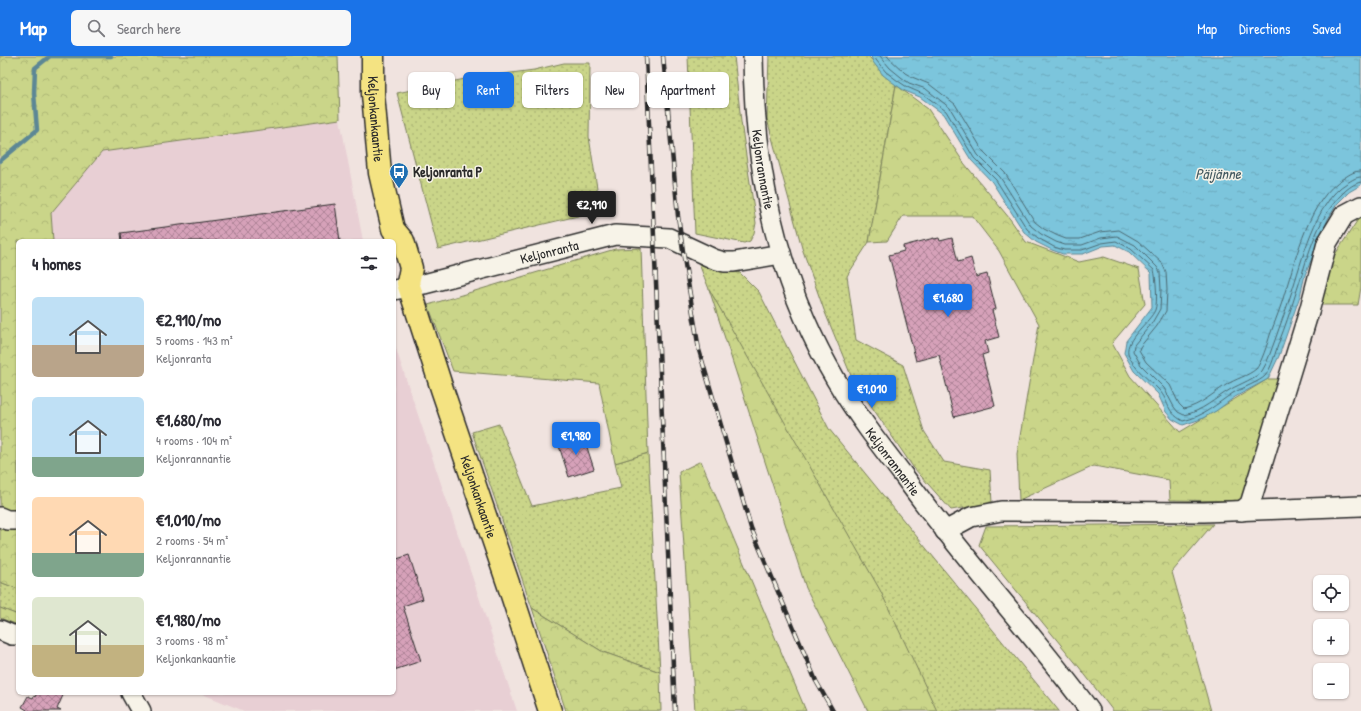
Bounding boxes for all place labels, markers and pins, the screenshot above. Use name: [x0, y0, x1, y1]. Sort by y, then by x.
bus stop icon: Keljonranta P: [388, 161, 410, 189]
place label: Keljonranta P: [413, 162, 483, 182]
pin: €2,910: [559, 191, 625, 225]
pin: €1,680: [915, 284, 981, 318]
pin: €1,010: [839, 375, 905, 409]
pin: €1,980: [543, 422, 609, 456]

